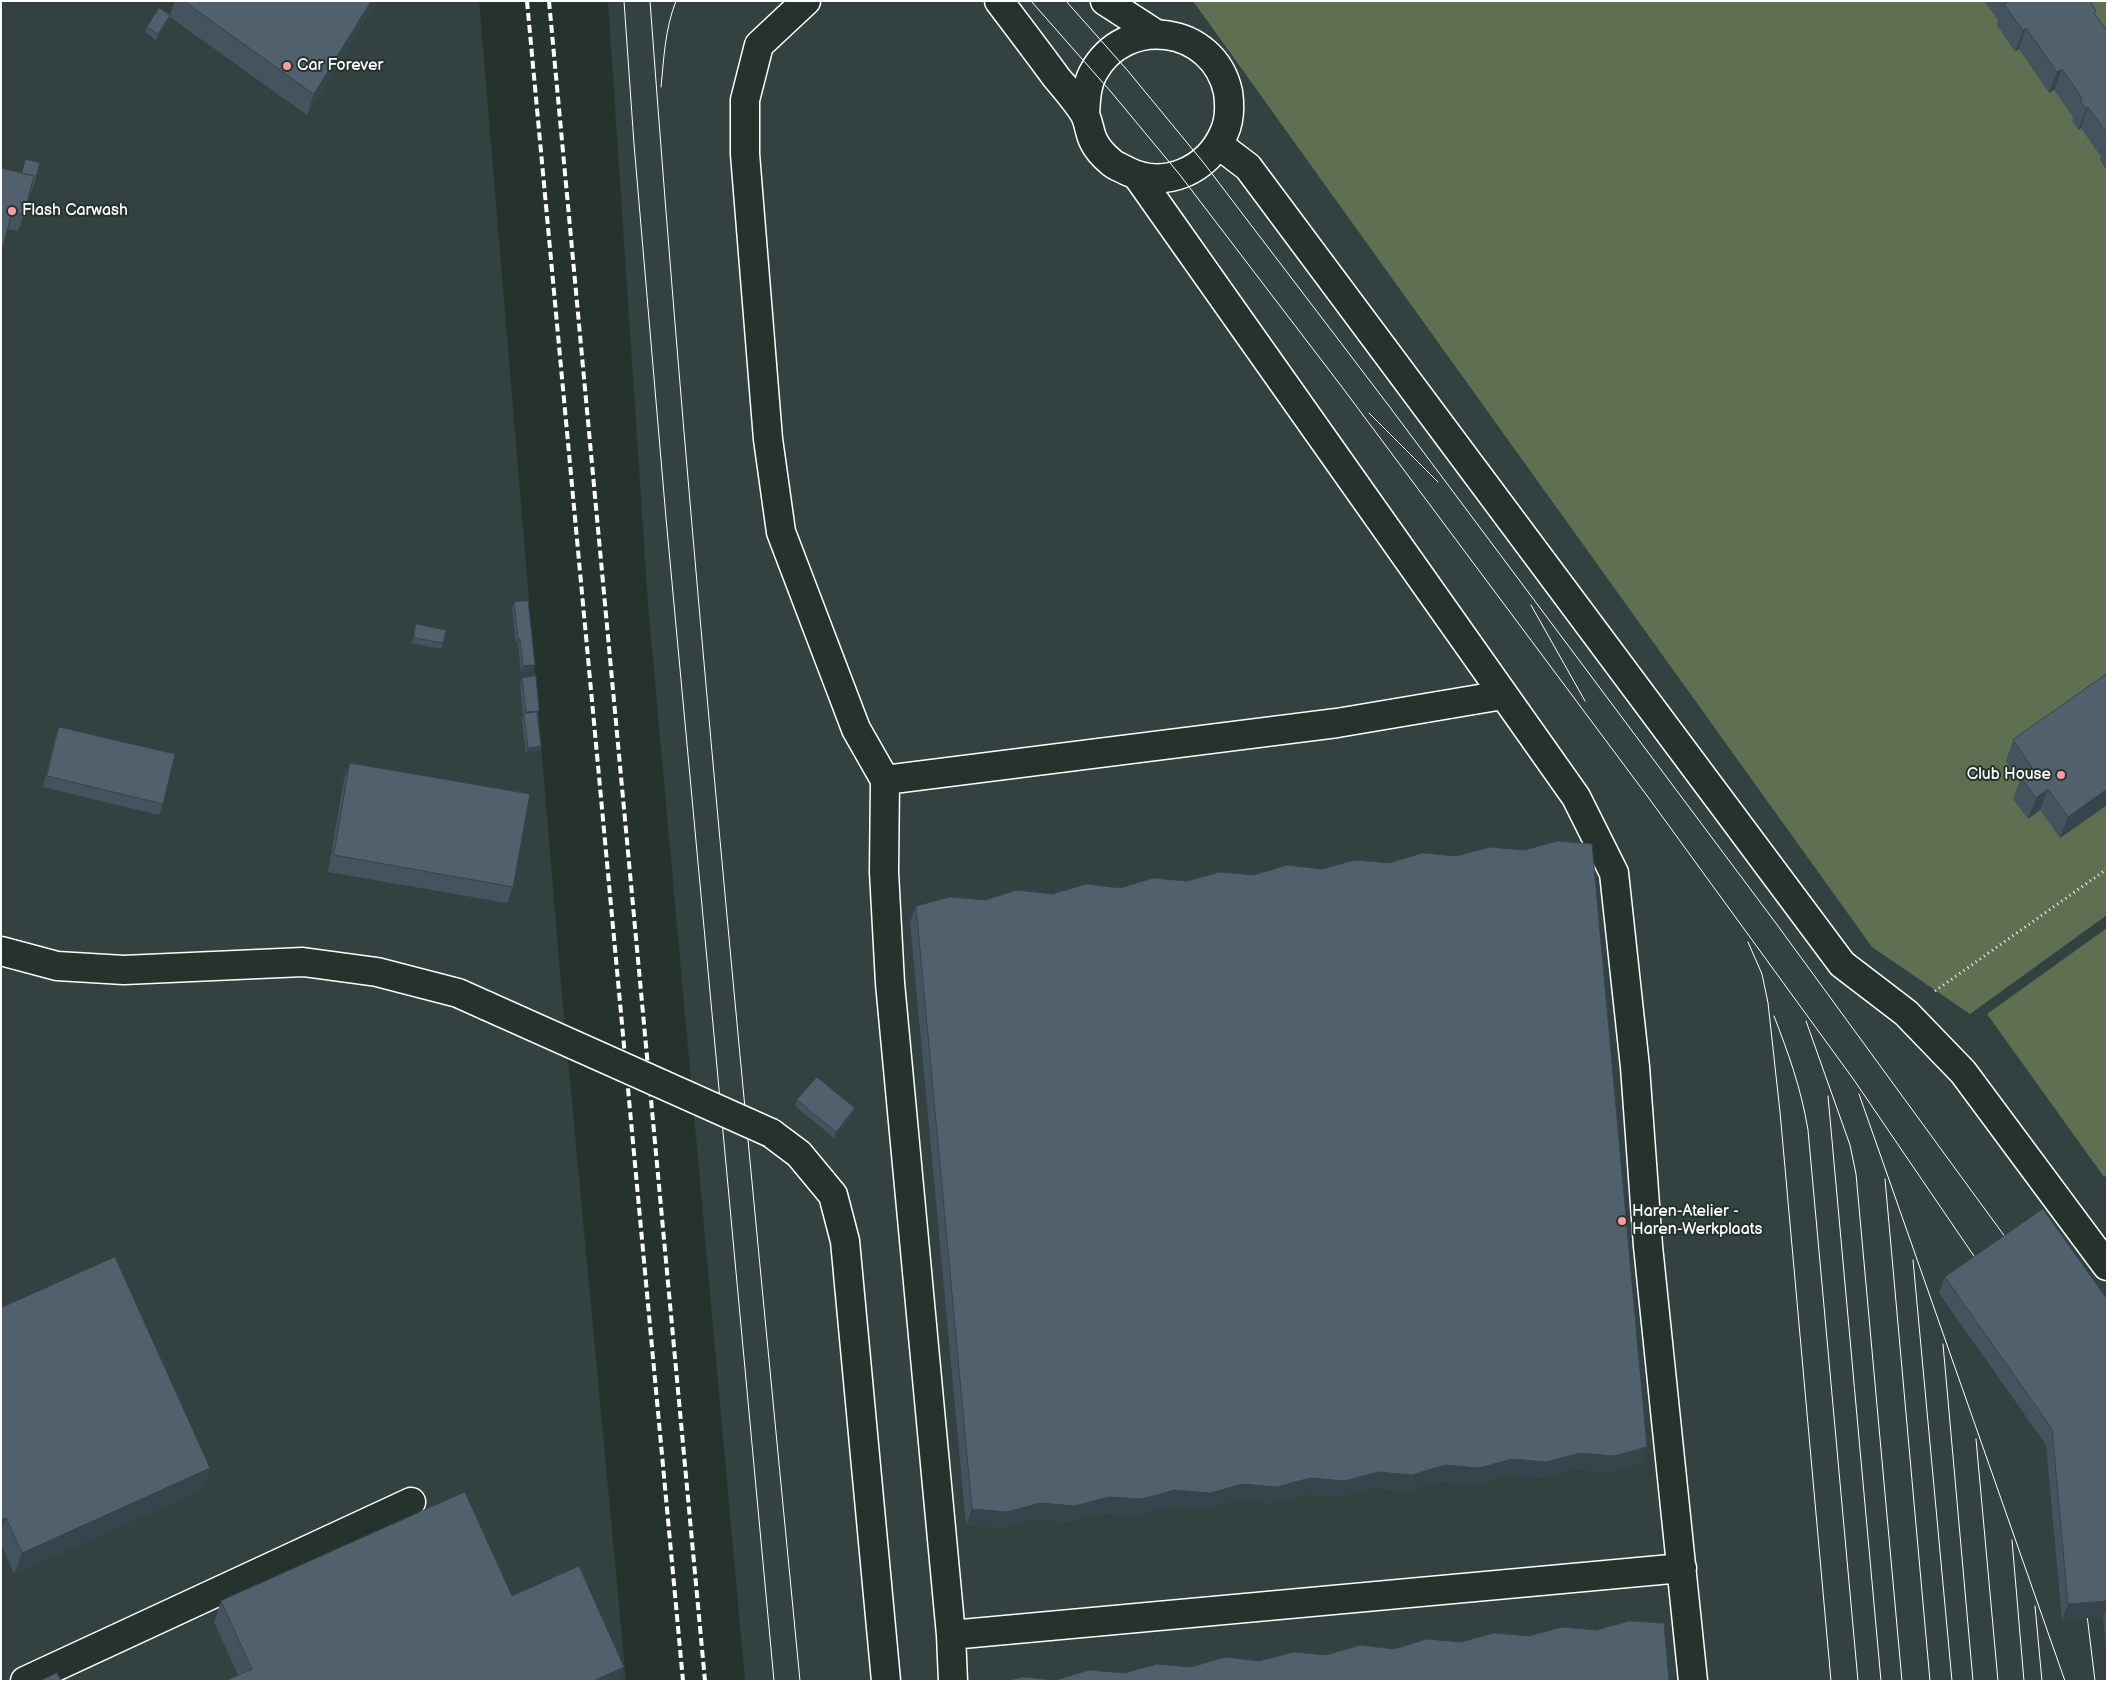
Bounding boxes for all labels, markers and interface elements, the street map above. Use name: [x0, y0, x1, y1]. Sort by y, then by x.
place label: Car Forever: [297, 56, 383, 76]
marker: Car Forever: [281, 60, 293, 72]
place label: Flash Carwash: [22, 201, 128, 221]
marker: Flash Carwash: [6, 205, 18, 217]
place label: Club House: [1967, 765, 2051, 785]
marker: Club House: [2055, 769, 2067, 781]
place label: Haren-Atelier - Haren-Werkplaats: [1632, 1202, 1762, 1240]
marker: Haren-Atelier - Haren-Werkplaats: [1616, 1215, 1628, 1227]

